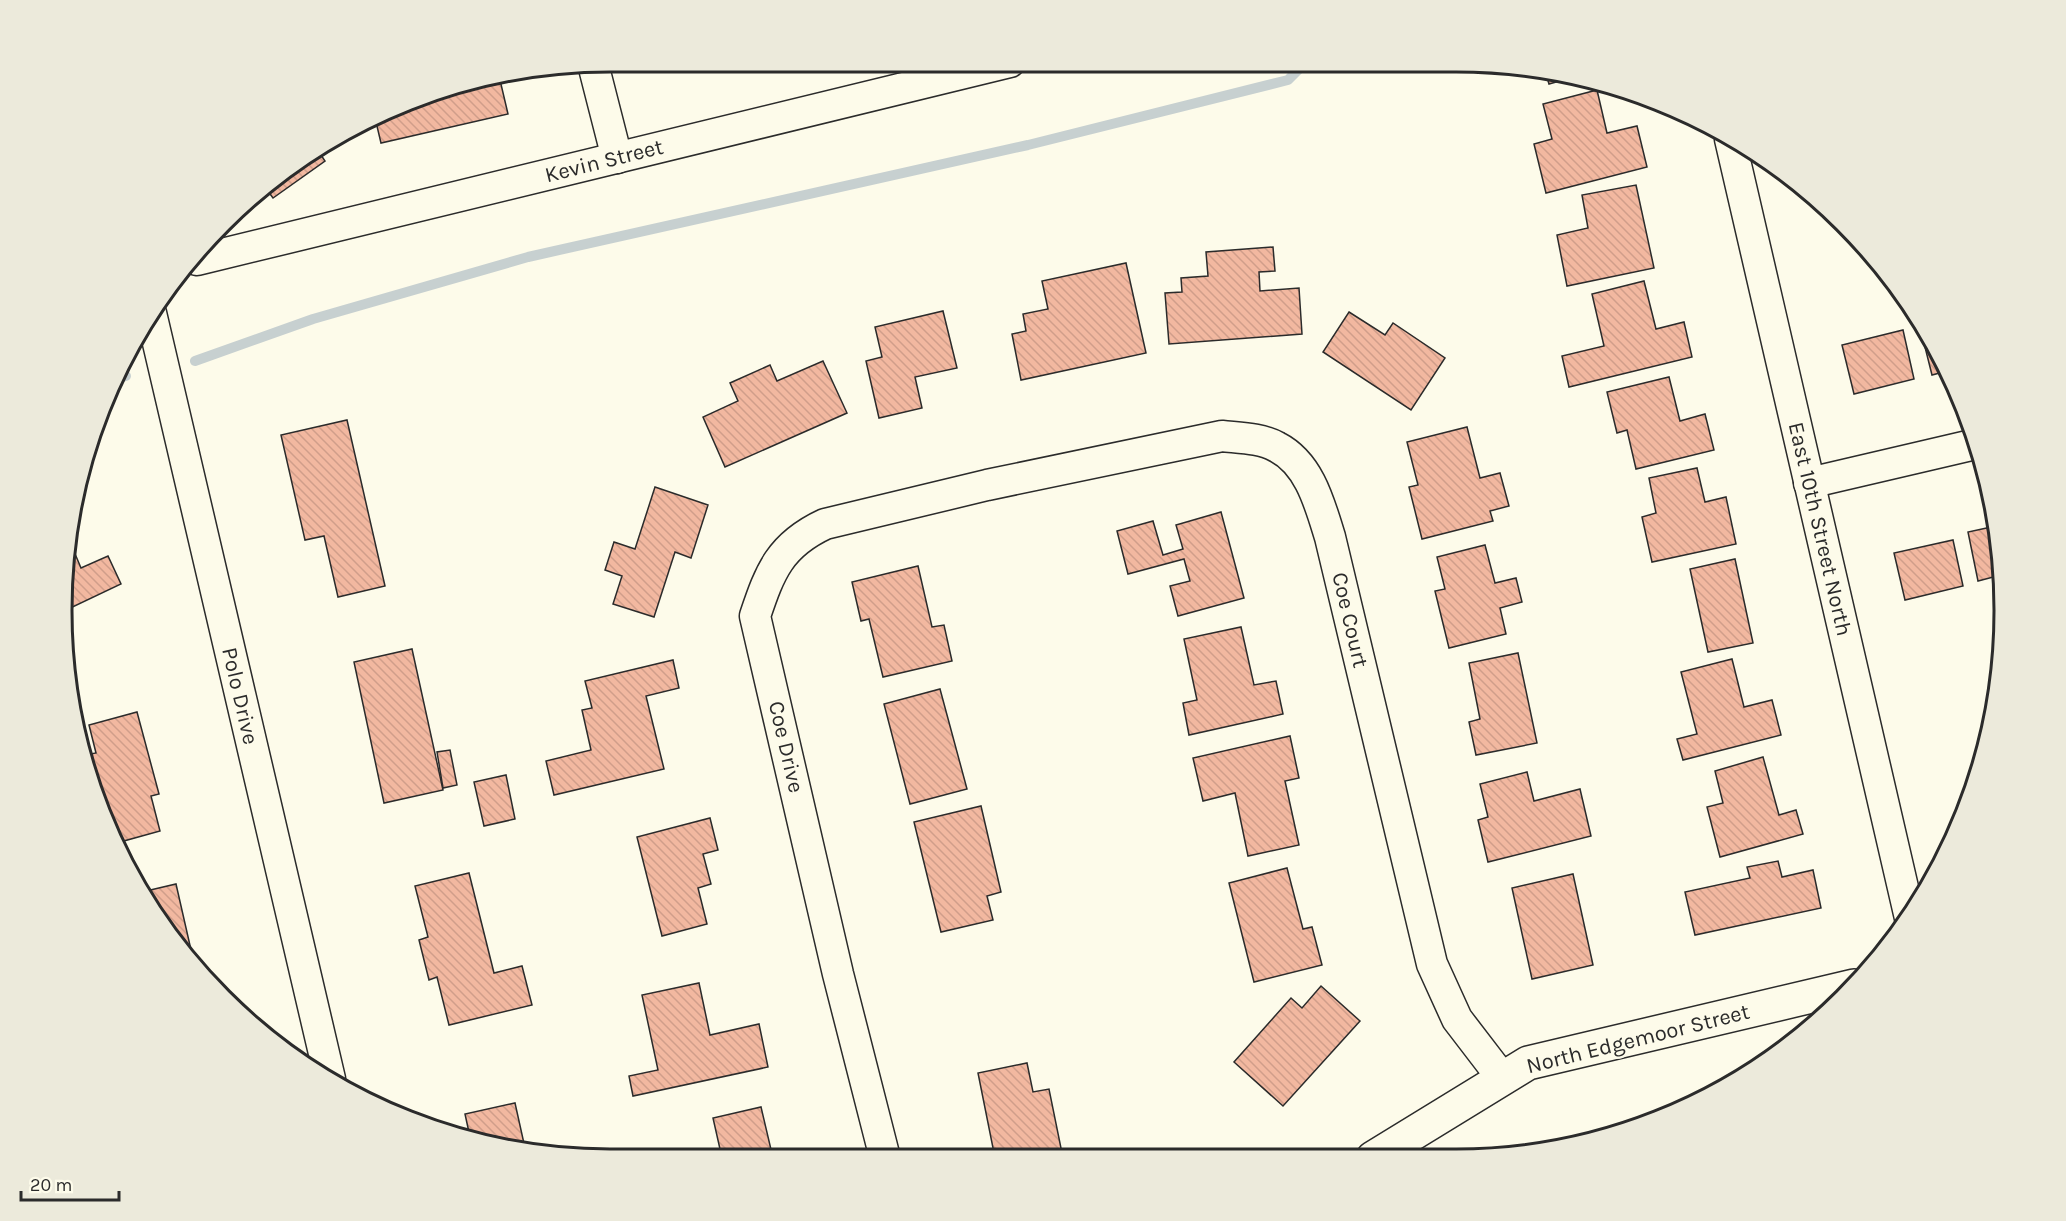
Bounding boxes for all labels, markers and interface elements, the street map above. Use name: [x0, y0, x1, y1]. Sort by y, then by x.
street label: Kevin Street: [542, 134, 666, 188]
street label: East 10th Street North: [1783, 419, 1857, 639]
street label: Coe Court: [1326, 570, 1374, 670]
street label: Polo Drive: [216, 645, 264, 747]
street label: Coe Drive: [763, 699, 809, 795]
street label: North Edgemoor Street: [1524, 999, 1752, 1079]
scale bar: [21, 1164, 118, 1202]
text: 20 m: [30, 1174, 72, 1196]

